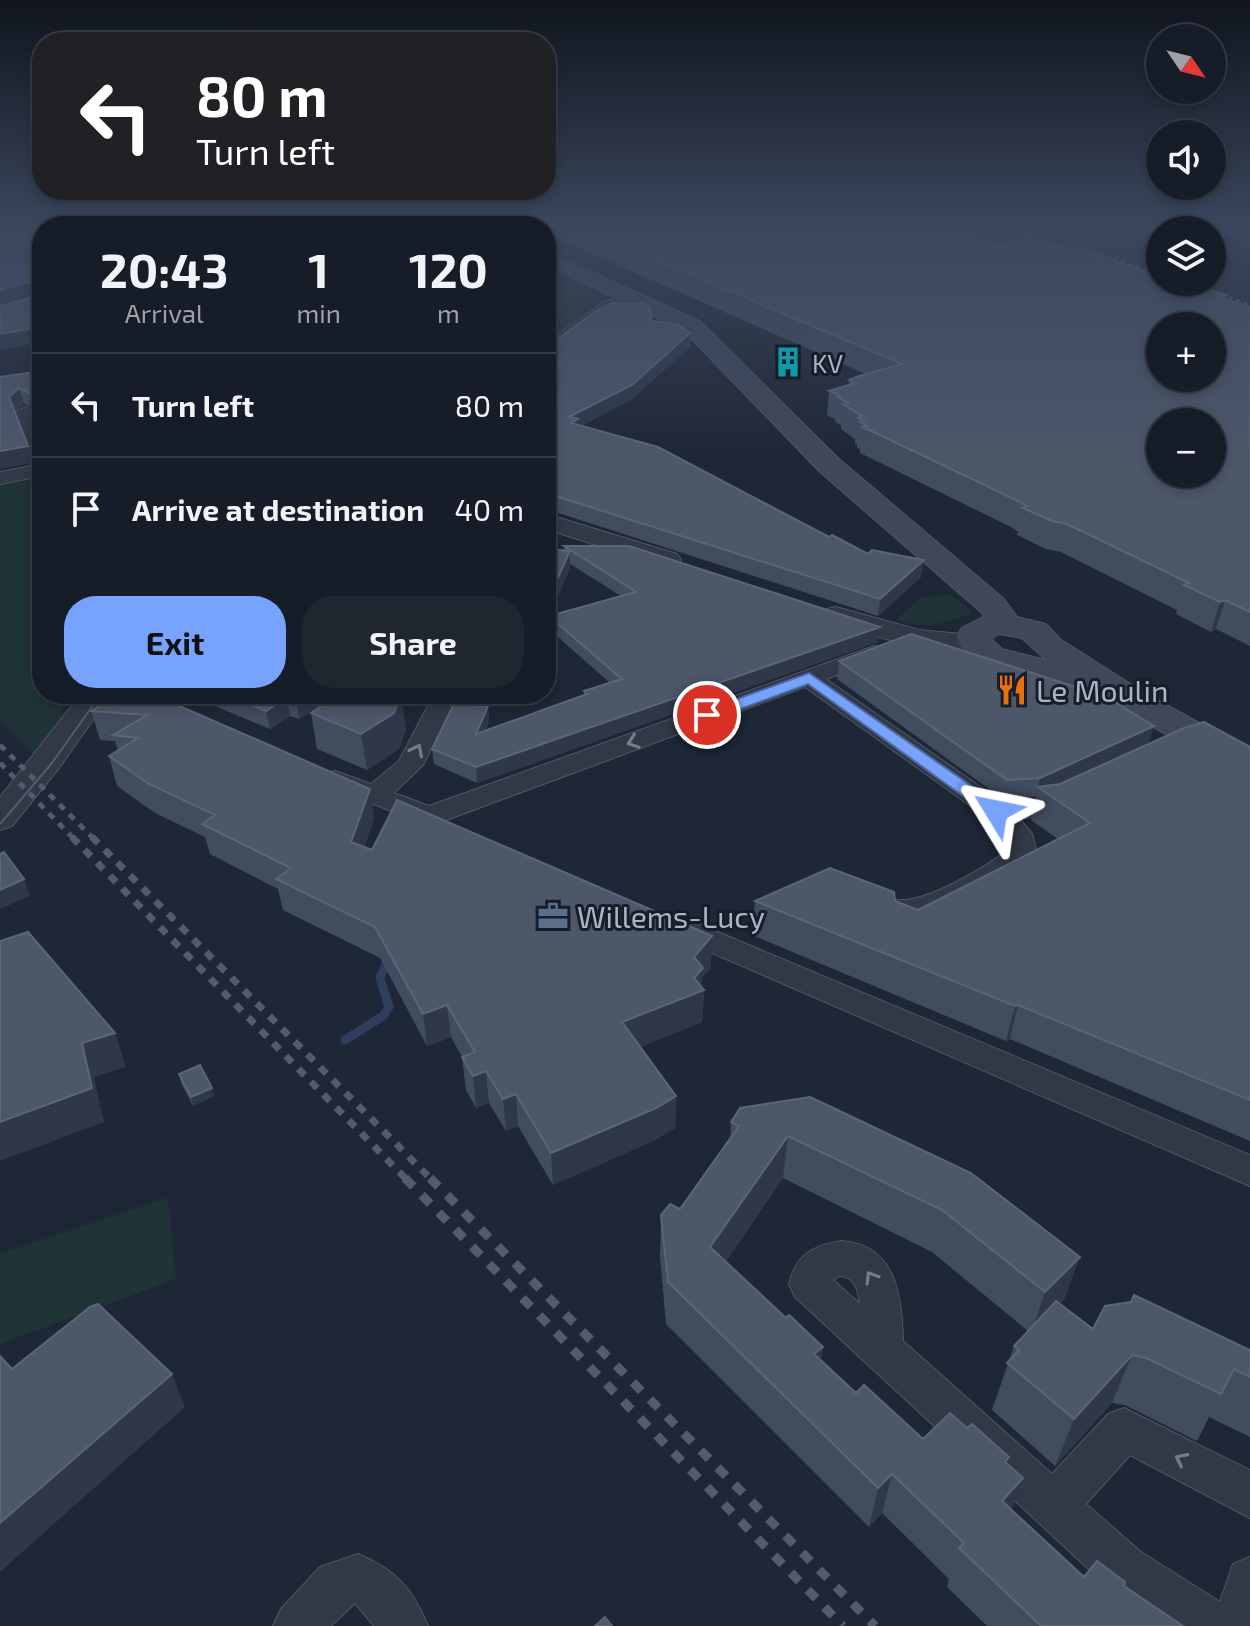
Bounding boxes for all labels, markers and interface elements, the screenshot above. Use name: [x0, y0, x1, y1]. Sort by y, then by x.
north arrow: [1146, 24, 1226, 104]
map controls: [1146, 24, 1226, 488]
text: 80 m: [196, 61, 328, 128]
icon: left: [64, 64, 168, 168]
button: sound: [1146, 120, 1226, 200]
text: Turn left: [196, 129, 335, 172]
button: layers: [1146, 216, 1226, 296]
text: 20:43: [100, 240, 228, 298]
text: 1: [308, 240, 329, 298]
text: 120: [409, 240, 488, 298]
text: Arrival: [125, 297, 204, 328]
text: min: [297, 297, 341, 328]
text: m: [437, 297, 460, 328]
button: +: [1146, 312, 1226, 392]
building icon: KV: [771, 345, 805, 379]
place label: KV: [812, 347, 843, 378]
icon: left: [64, 383, 108, 427]
text: Turn left: [132, 387, 254, 423]
text: 80 m: [455, 387, 524, 423]
button: −: [1146, 408, 1226, 488]
icon: arrive: [64, 487, 108, 531]
text: Arrive at destination: [132, 491, 424, 527]
text: 40 m: [454, 491, 524, 527]
button: Exit: [64, 596, 286, 688]
button: Share: [302, 596, 524, 688]
place label: Le Moulin: [1036, 672, 1168, 708]
restaurant icon: Le Moulin: [995, 673, 1029, 707]
pin: [673, 681, 741, 749]
icon: arrive: [685, 693, 729, 737]
one-way arrow: [627, 733, 641, 749]
one-way arrow: [407, 744, 423, 759]
position arrow: [954, 769, 1038, 853]
place label: Willems-Lucy: [577, 898, 765, 934]
office icon: Willems-Lucy: [536, 899, 570, 933]
one-way arrow: [865, 1271, 881, 1286]
one-way arrow: [1174, 1453, 1189, 1468]

